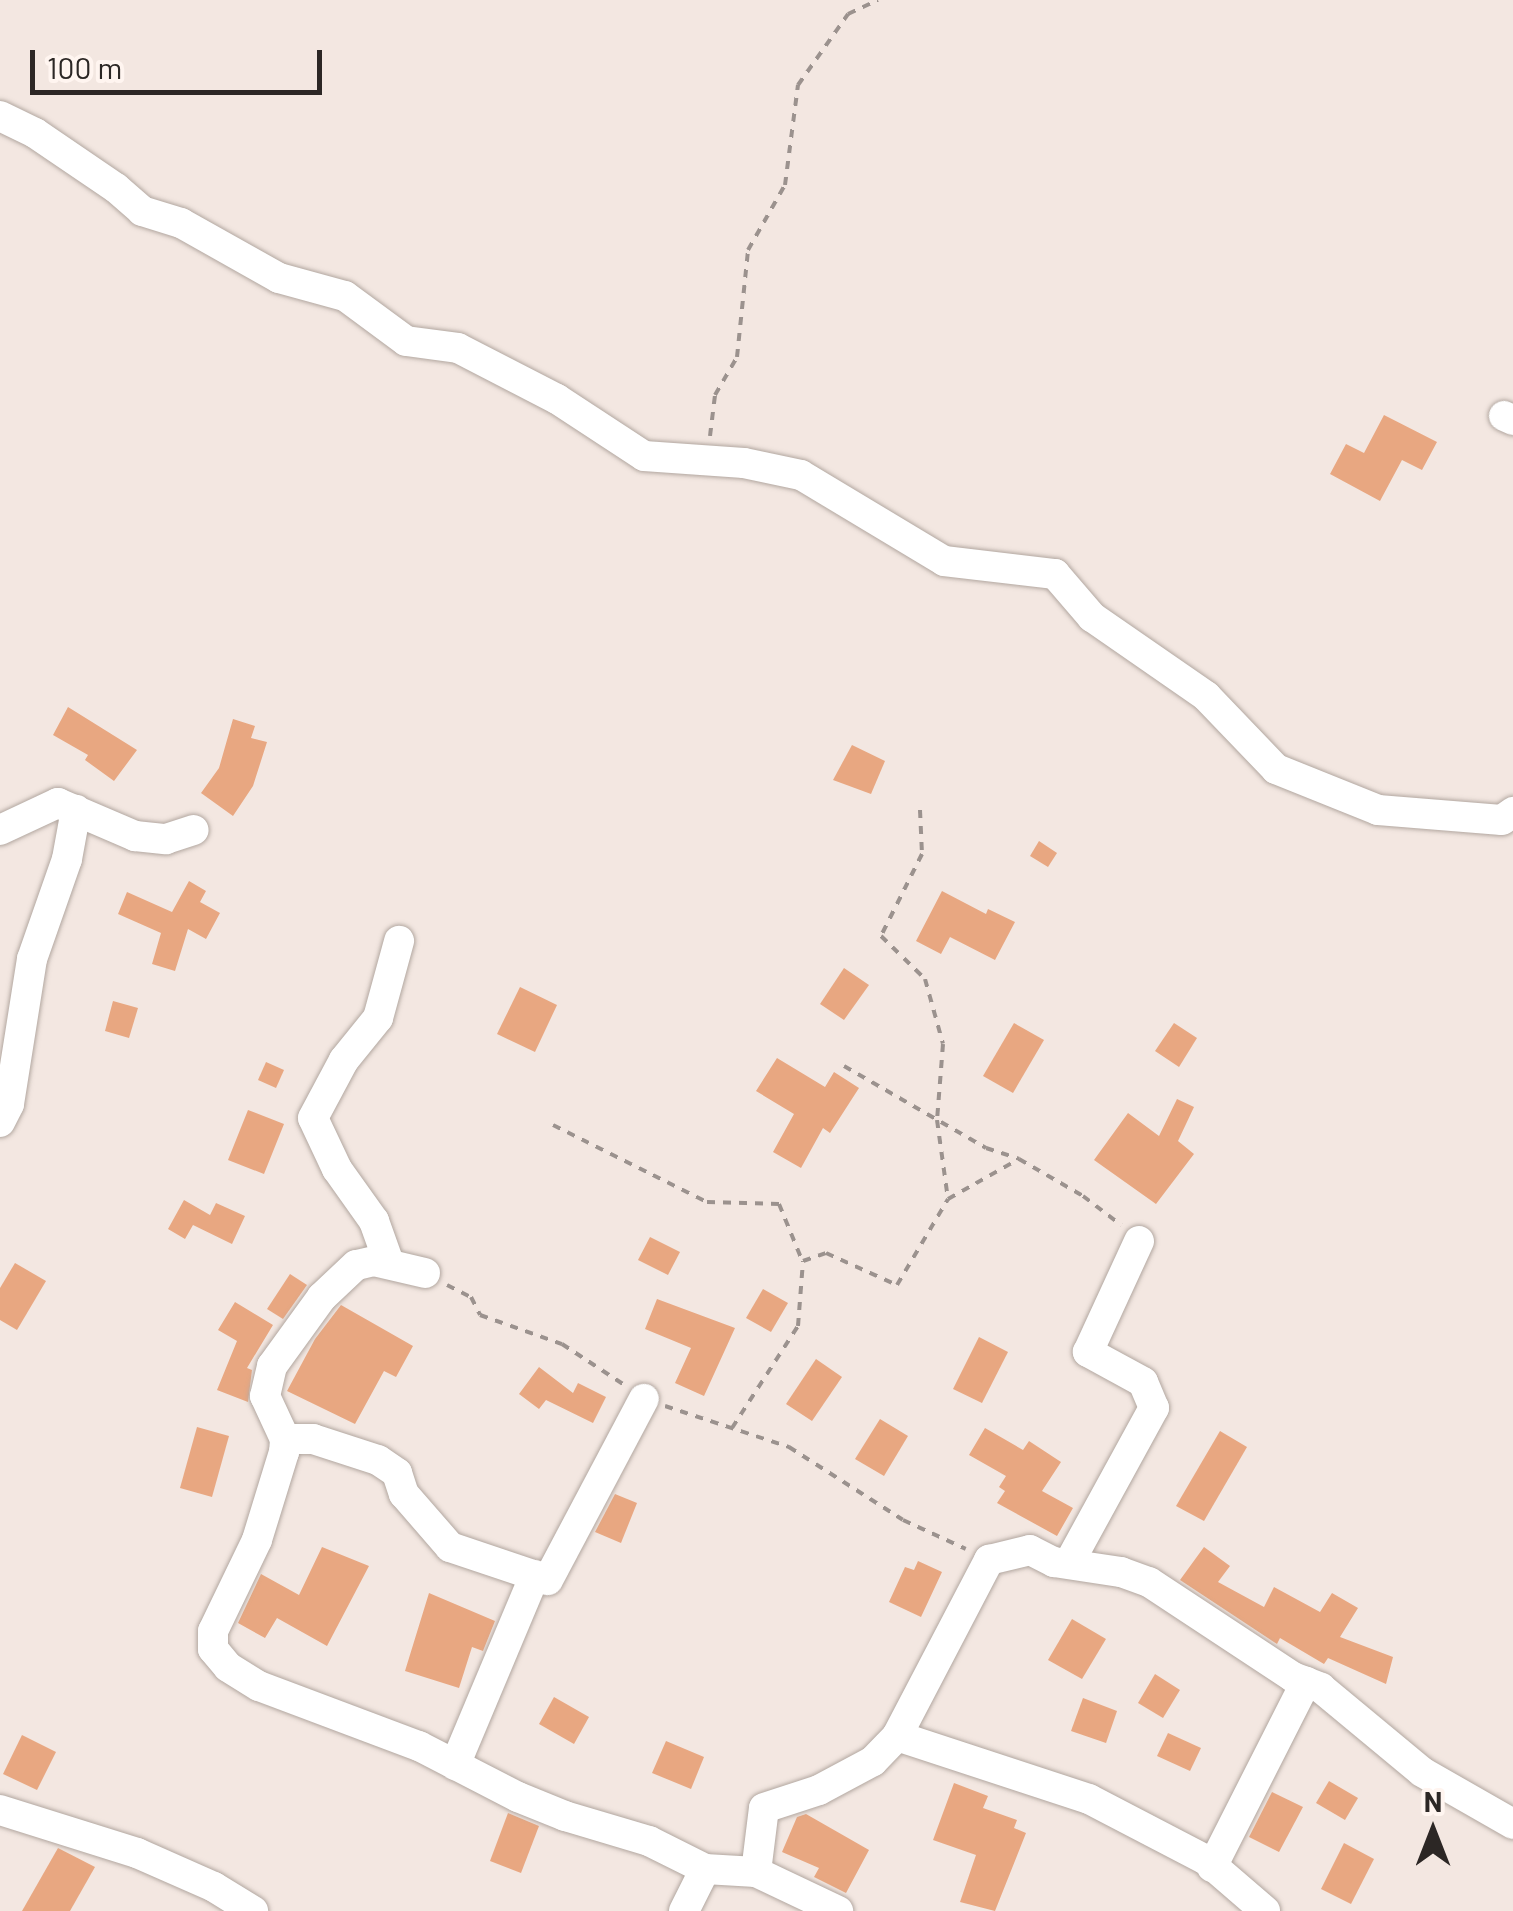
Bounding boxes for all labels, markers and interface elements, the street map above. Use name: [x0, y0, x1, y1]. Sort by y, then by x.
scale bar: [35, 30, 328, 92]
text: 100 m: [47, 49, 122, 85]
north arrow: [1383, 1781, 1483, 1881]
text: N: [1424, 1784, 1442, 1818]

